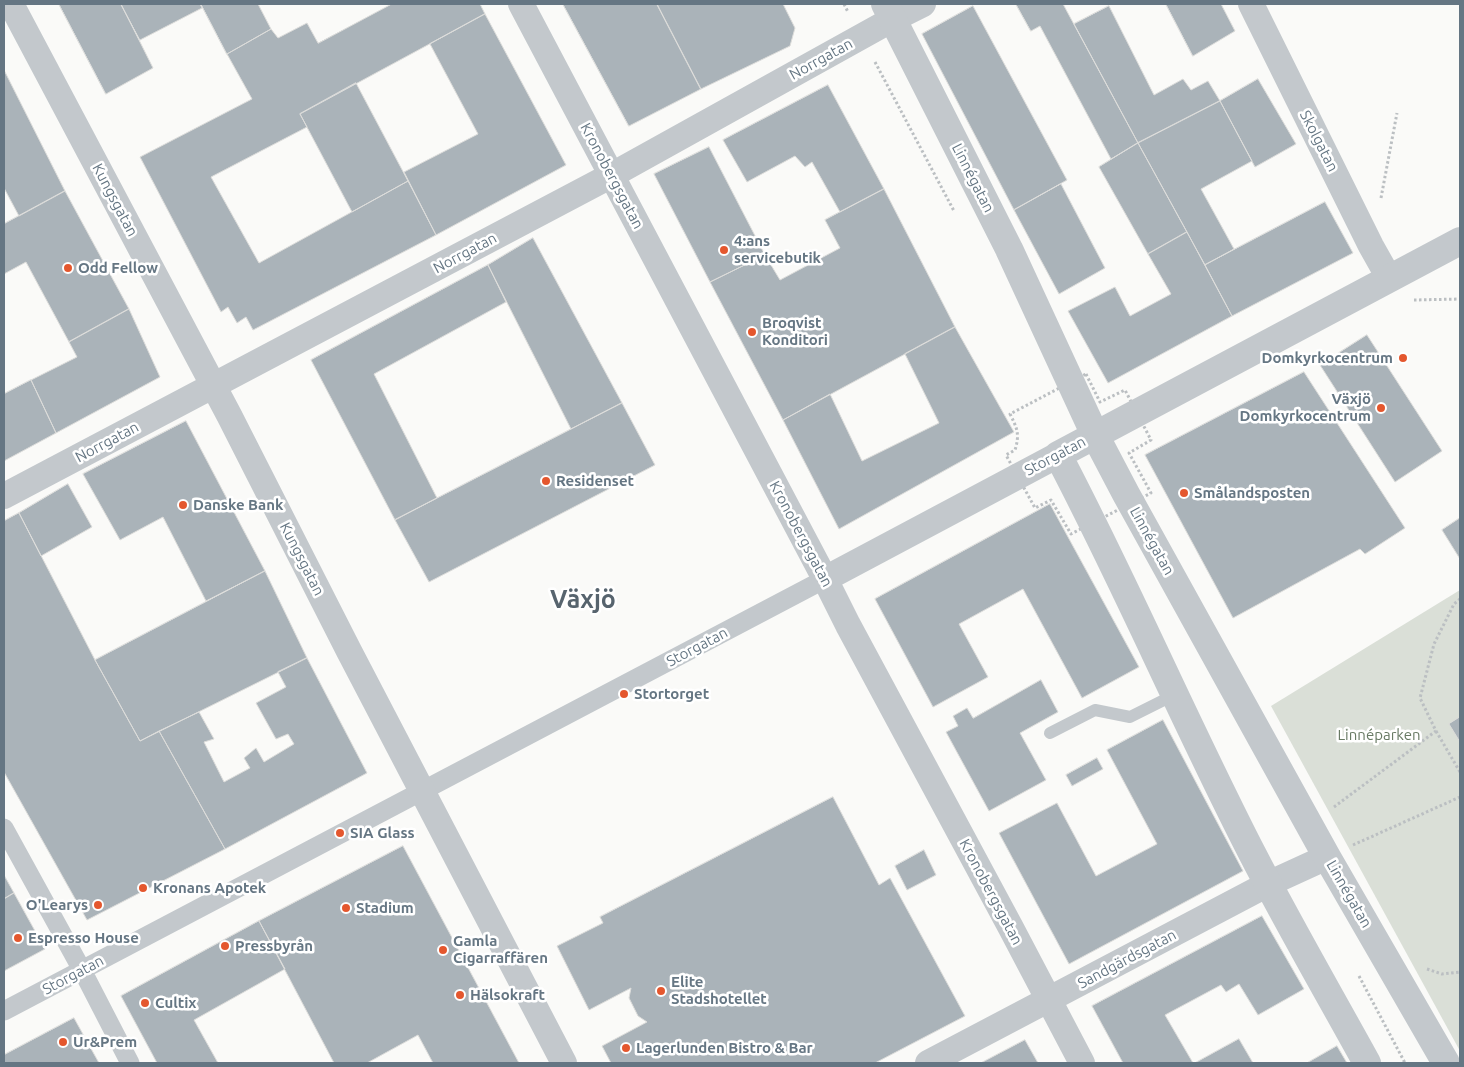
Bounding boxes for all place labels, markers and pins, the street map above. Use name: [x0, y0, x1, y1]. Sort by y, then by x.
place label: 4:ans servicebutik: [734, 232, 821, 267]
marker: 4:ans servicebutik: [718, 244, 730, 256]
place label: Odd Fellow: [78, 259, 158, 277]
marker: Odd Fellow: [62, 262, 74, 274]
place label: Broqvist Konditori: [762, 314, 828, 349]
marker: Broqvist Konditori: [746, 326, 758, 338]
place label: Domkyrkocentrum: [1262, 349, 1393, 367]
marker: Domkyrkocentrum: [1397, 352, 1409, 364]
place label: Växjö Domkyrkocentrum: [1240, 390, 1371, 425]
marker: Växjö Domkyrkocentrum: [1375, 402, 1387, 414]
place label: Residenset: [556, 472, 634, 490]
marker: Residenset: [540, 475, 552, 487]
place label: Smålandsposten: [1194, 484, 1310, 502]
marker: Smålandsposten: [1178, 487, 1190, 499]
place label: Danske Bank: [193, 496, 283, 514]
marker: Danske Bank: [177, 499, 189, 511]
place label: Stortorget: [634, 685, 709, 703]
marker: Stortorget: [618, 688, 630, 700]
place label: SIA Glass: [350, 824, 415, 842]
marker: SIA Glass: [334, 827, 346, 839]
place label: Kronans Apotek: [153, 879, 266, 897]
marker: Kronans Apotek: [137, 882, 149, 894]
place label: O'Learys: [26, 896, 88, 914]
marker: O'Learys: [92, 899, 104, 911]
place label: Stadium: [356, 899, 414, 917]
marker: Stadium: [340, 902, 352, 914]
place label: Espresso House: [28, 929, 139, 947]
marker: Espresso House: [12, 932, 24, 944]
place label: Gamla Cigarraffären: [453, 932, 548, 967]
place label: Pressbyrån: [235, 937, 313, 955]
marker: Pressbyrån: [219, 940, 231, 952]
marker: Gamla Cigarraffären: [437, 944, 449, 956]
place label: Elite Stadshotellet: [671, 973, 767, 1008]
marker: Elite Stadshotellet: [655, 985, 667, 997]
place label: Hälsokraft: [470, 986, 545, 1004]
marker: Hälsokraft: [454, 989, 466, 1001]
place label: Cultix: [155, 994, 196, 1012]
marker: Cultix: [139, 997, 151, 1009]
place label: Ur&Prem: [73, 1033, 137, 1051]
marker: Ur&Prem: [57, 1036, 69, 1048]
place label: Lagerlunden Bistro & Bar: [636, 1039, 813, 1057]
marker: Lagerlunden Bistro & Bar: [620, 1042, 632, 1054]

